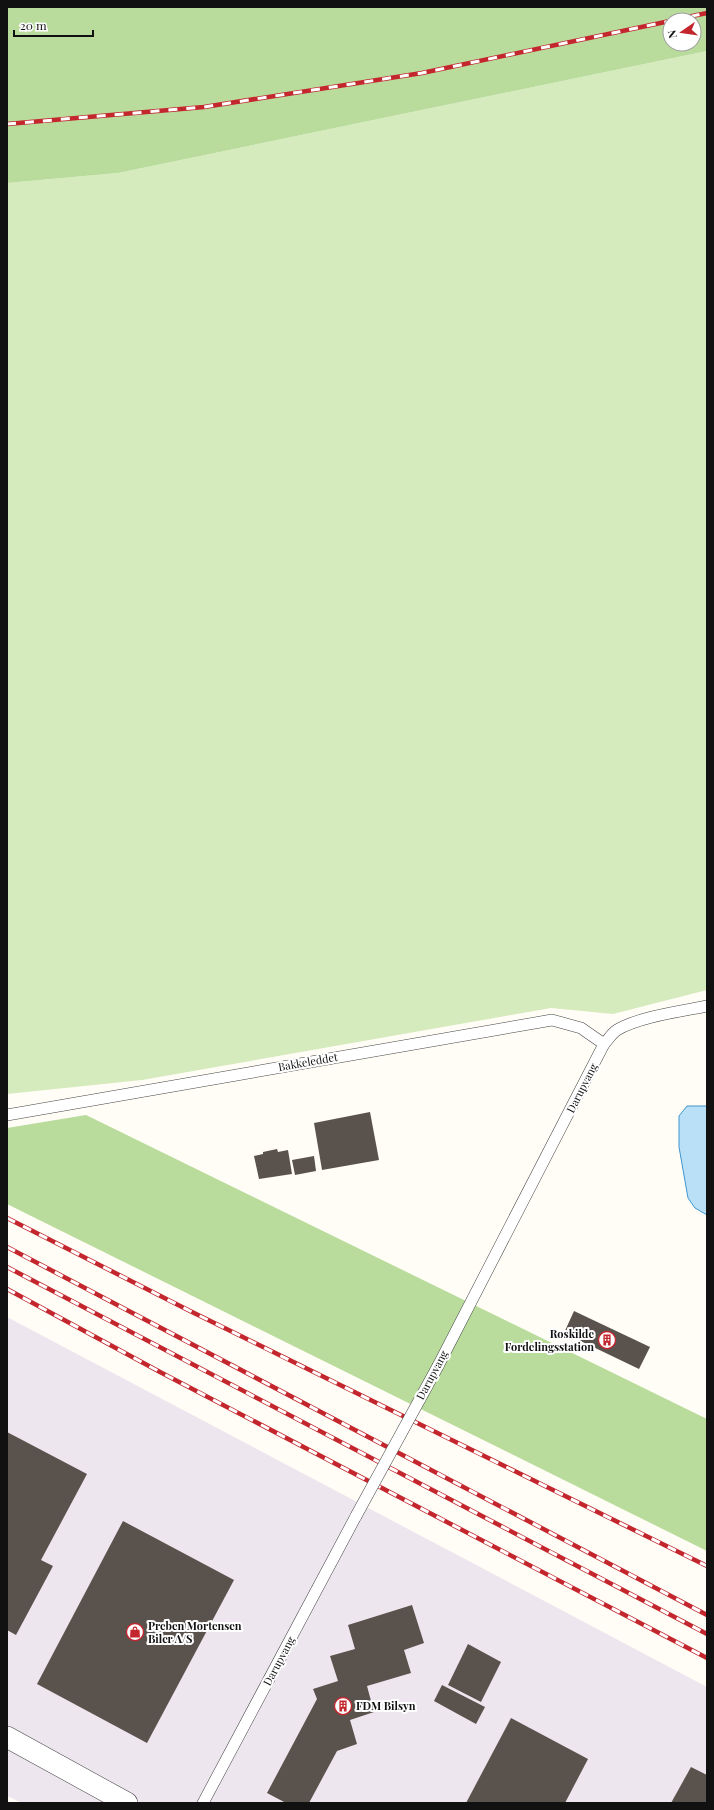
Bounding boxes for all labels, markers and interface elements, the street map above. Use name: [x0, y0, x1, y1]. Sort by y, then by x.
scale bar: [14, 12, 93, 38]
north arrow: [662, 12, 702, 52]
text: 20 m: [20, 17, 47, 33]
text: N: [664, 29, 680, 40]
street label: Bakkeleddet: [277, 1049, 339, 1074]
street label: Darupvang: [563, 1060, 601, 1115]
place label: Roskilde Fordelingsstation: [505, 1326, 594, 1354]
building icon: Roskilde Fordelingsstation: [597, 1330, 617, 1350]
street label: Darupvang: [412, 1347, 451, 1402]
place label: Preben Mortensen Biler A/S: [148, 1618, 242, 1646]
shop icon: Preben Mortensen Biler A/S: [125, 1622, 145, 1642]
street label: Darupvang: [259, 1633, 298, 1688]
building icon: FDM Bilsyn: [333, 1696, 353, 1716]
place label: FDM Bilsyn: [356, 1698, 416, 1713]

